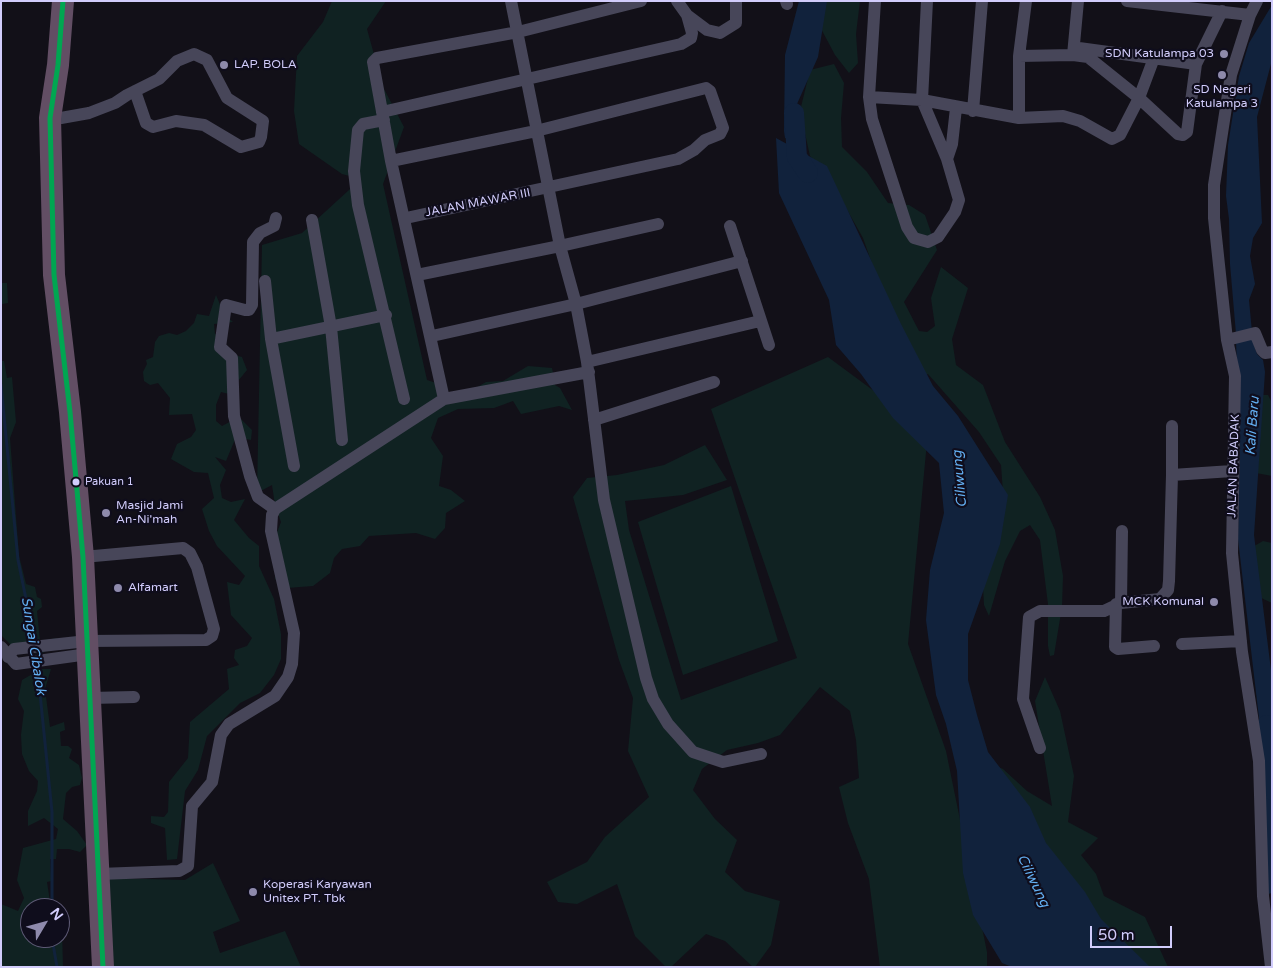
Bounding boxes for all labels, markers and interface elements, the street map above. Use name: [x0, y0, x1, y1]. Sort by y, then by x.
place label: SDN Katulampa 03: [1105, 47, 1214, 61]
marker: SDN Katulampa 03: [1218, 48, 1230, 60]
place label: LAP. BOLA: [234, 58, 297, 72]
marker: LAP. BOLA: [218, 59, 230, 71]
marker: SD Negeri Katulampa 3: [1216, 69, 1228, 81]
place label: SD Negeri Katulampa 3: [1186, 83, 1258, 111]
street label: JALAN MAWAR III: [424, 186, 532, 220]
water label: Kali Baru: [1243, 396, 1263, 456]
street label: JALAN BABADAK: [1225, 414, 1243, 518]
water label: Ciliwung: [949, 450, 971, 508]
place label: Pakuan 1: [85, 475, 134, 489]
marker: Pakuan 1: [71, 477, 81, 487]
place label: Masjid Jami An-Ni'mah: [116, 499, 183, 527]
marker: Masjid Jami An-Ni'mah: [100, 507, 112, 519]
place label: Alfamart: [128, 581, 178, 595]
marker: Alfamart: [112, 582, 124, 594]
place label: MCK Komunal: [1122, 595, 1204, 609]
water label: Sungai Cibalok: [17, 596, 49, 696]
marker: MCK Komunal: [1208, 596, 1220, 608]
water label: Ciliwung: [1013, 852, 1053, 910]
place label: Koperasi Karyawan Unitex PT. Tbk: [263, 878, 372, 906]
marker: Koperasi Karyawan Unitex PT. Tbk: [247, 886, 259, 898]
north arrow: [20, 898, 70, 948]
text: N: [46, 905, 67, 924]
scale bar: [1093, 916, 1176, 948]
text: 50 m: [1098, 926, 1135, 944]

